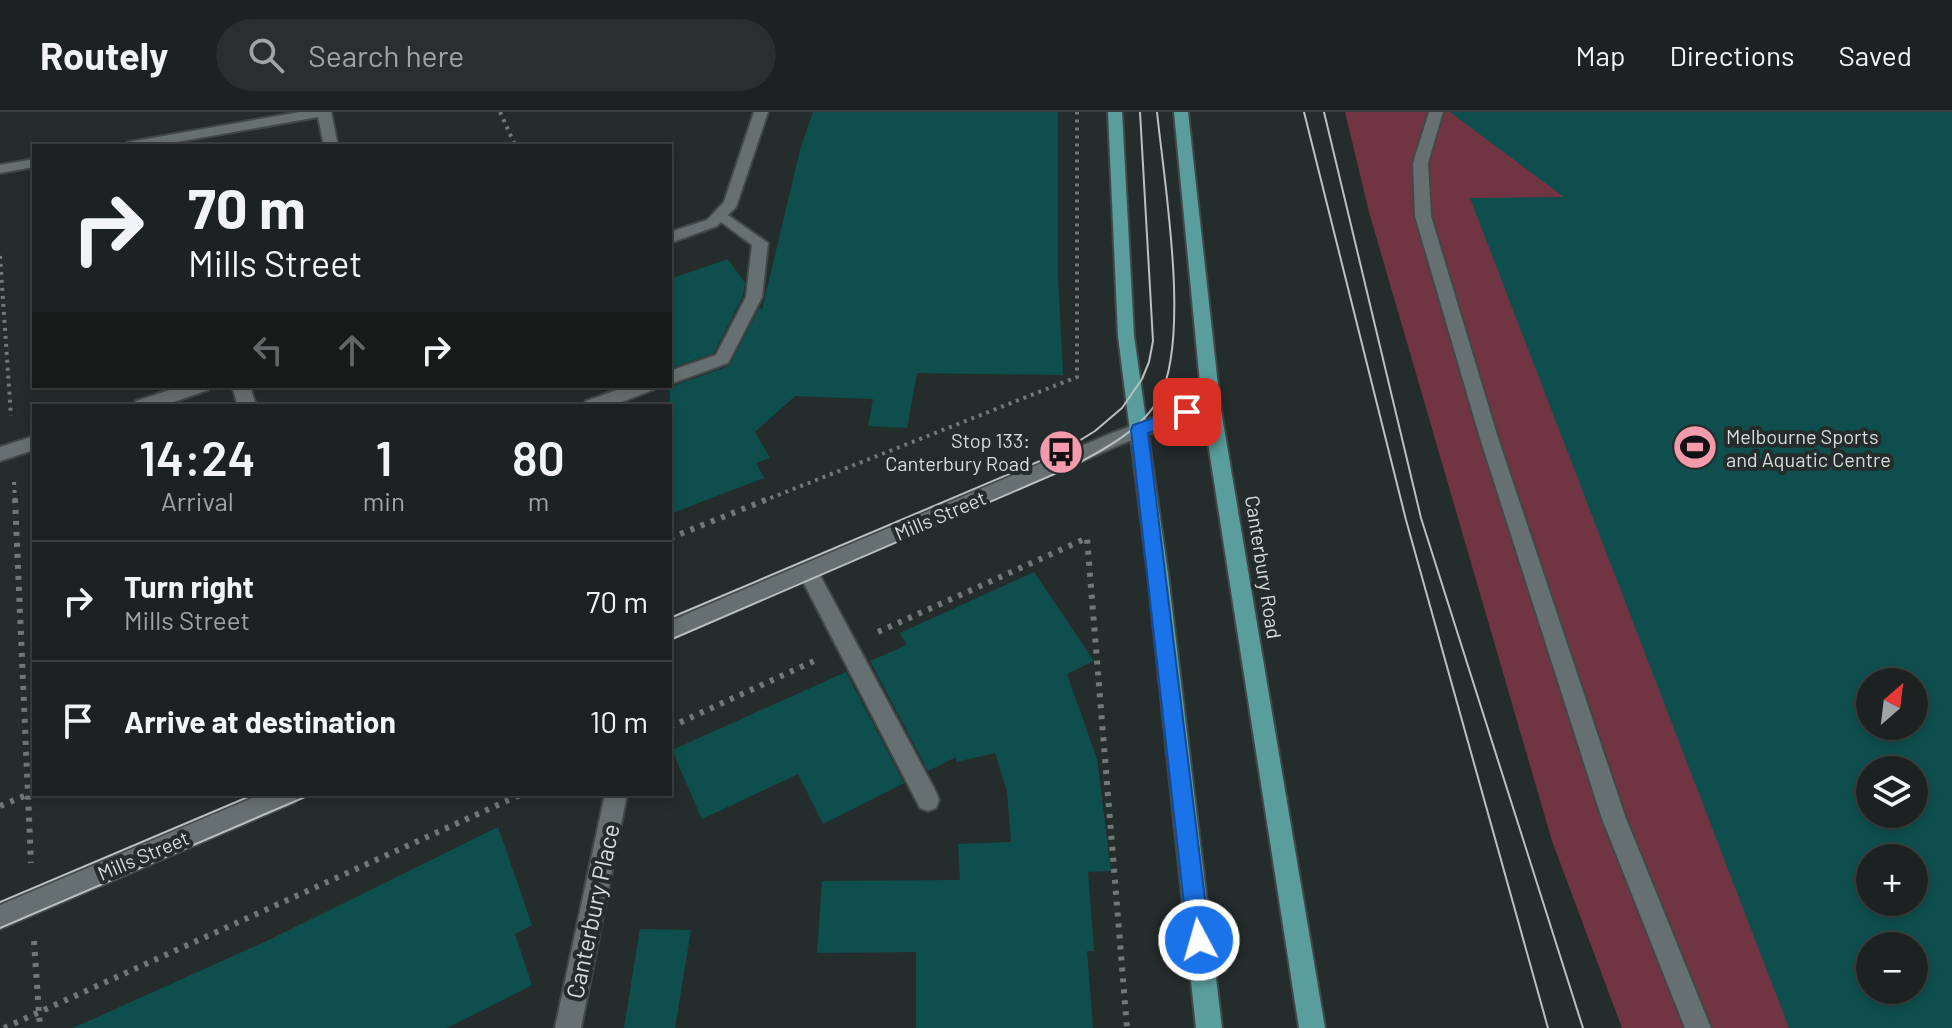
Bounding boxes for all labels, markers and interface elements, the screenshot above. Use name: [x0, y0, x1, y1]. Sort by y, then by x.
search box: [216, 19, 776, 91]
text: Routely: [40, 32, 168, 78]
icon: search: [244, 33, 288, 77]
text: Search here: [308, 37, 464, 73]
text: Map: [1576, 38, 1625, 72]
text: Directions: [1669, 38, 1795, 72]
text: Saved: [1839, 38, 1912, 72]
text: 70 m: [188, 173, 306, 240]
icon: right: [56, 176, 160, 280]
text: Mills Street: [188, 241, 362, 284]
icon: left: [246, 328, 290, 372]
icon: ahead: [330, 328, 374, 372]
icon: right: [414, 328, 458, 372]
pin: [1153, 378, 1221, 446]
icon: arrive: [1165, 390, 1209, 434]
sports icon: Melbourne Sports and Aquatic Centre: [1671, 423, 1719, 471]
place label: Melbourne Sports and Aquatic Centre: [1726, 424, 1891, 471]
text: 14:24: [139, 428, 256, 486]
text: 1: [375, 428, 392, 486]
text: 80: [512, 428, 565, 486]
place label: Stop 133: Canterbury Road: [885, 428, 1030, 475]
bus stop icon: Stop 133: Canterbury Road: [1037, 428, 1085, 476]
text: Arrival: [161, 485, 234, 516]
text: min: [363, 485, 405, 516]
text: m: [528, 485, 549, 516]
street label: Mills Street: [891, 485, 989, 545]
street label: Canterbury Road: [1241, 494, 1287, 640]
text: Turn right: [124, 568, 254, 604]
icon: right: [56, 579, 100, 623]
text: 70 m: [586, 583, 648, 619]
text: Mills Street: [124, 604, 250, 635]
north arrow: [1856, 668, 1928, 740]
map controls: [1856, 668, 1928, 1004]
icon: arrive: [56, 699, 100, 743]
text: Arrive at destination: [124, 703, 396, 739]
text: 10 m: [590, 703, 648, 739]
button: layers: [1856, 756, 1928, 828]
street label: Canterbury Place: [559, 821, 625, 1001]
street label: Mills Street: [94, 825, 192, 885]
button: +: [1856, 844, 1928, 916]
position arrow: [1157, 898, 1241, 982]
button: −: [1856, 932, 1928, 1004]

